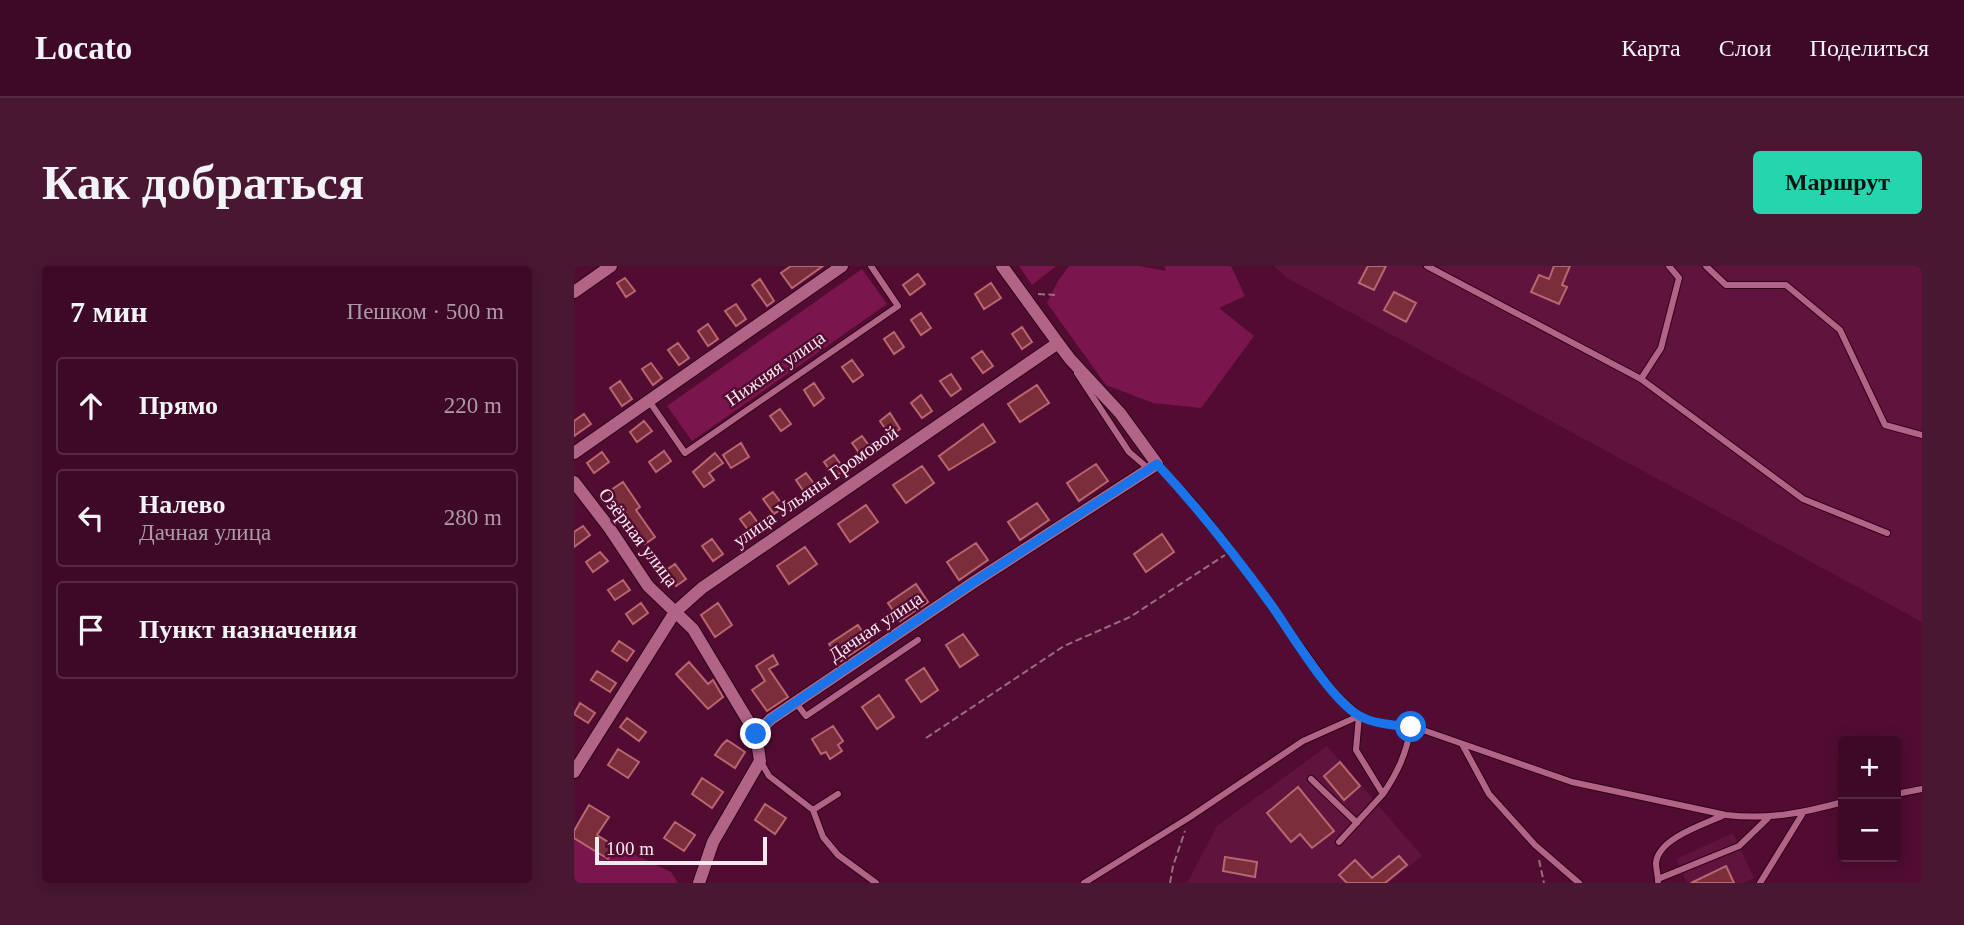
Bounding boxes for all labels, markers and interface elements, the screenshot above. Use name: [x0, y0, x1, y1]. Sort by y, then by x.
text: Locato: [35, 30, 132, 66]
text: Карта: [1621, 35, 1681, 61]
text: Слои: [1719, 35, 1772, 61]
text: Поделиться: [1810, 35, 1929, 61]
button: Маршрут: [1753, 151, 1922, 214]
text: Как добраться: [42, 155, 364, 210]
text: 7 мин: [70, 295, 148, 328]
text: Пешком · 500 m: [347, 299, 504, 324]
street label: Нижняя улица: [722, 326, 829, 410]
icon: ahead: [72, 387, 110, 425]
text: Прямо: [139, 391, 218, 420]
text: 220 m: [444, 393, 502, 418]
street label: улица Ульяны Громовой: [729, 422, 902, 551]
street label: Озёрная улица: [595, 484, 683, 591]
text: Налево: [139, 490, 225, 519]
icon: left: [72, 499, 110, 537]
text: 280 m: [444, 505, 502, 530]
text: Дачная улица: [139, 520, 271, 545]
street label: Дачная улица: [824, 587, 927, 666]
icon: arrive: [72, 611, 110, 649]
text: Пункт назначения: [139, 615, 357, 644]
route start: [1395, 711, 1426, 742]
route end: [740, 718, 771, 749]
map controls: [1838, 736, 1901, 862]
button: +: [1838, 736, 1901, 799]
button: −: [1838, 799, 1901, 862]
scale bar: [595, 834, 766, 866]
text: 100 m: [606, 838, 654, 859]

